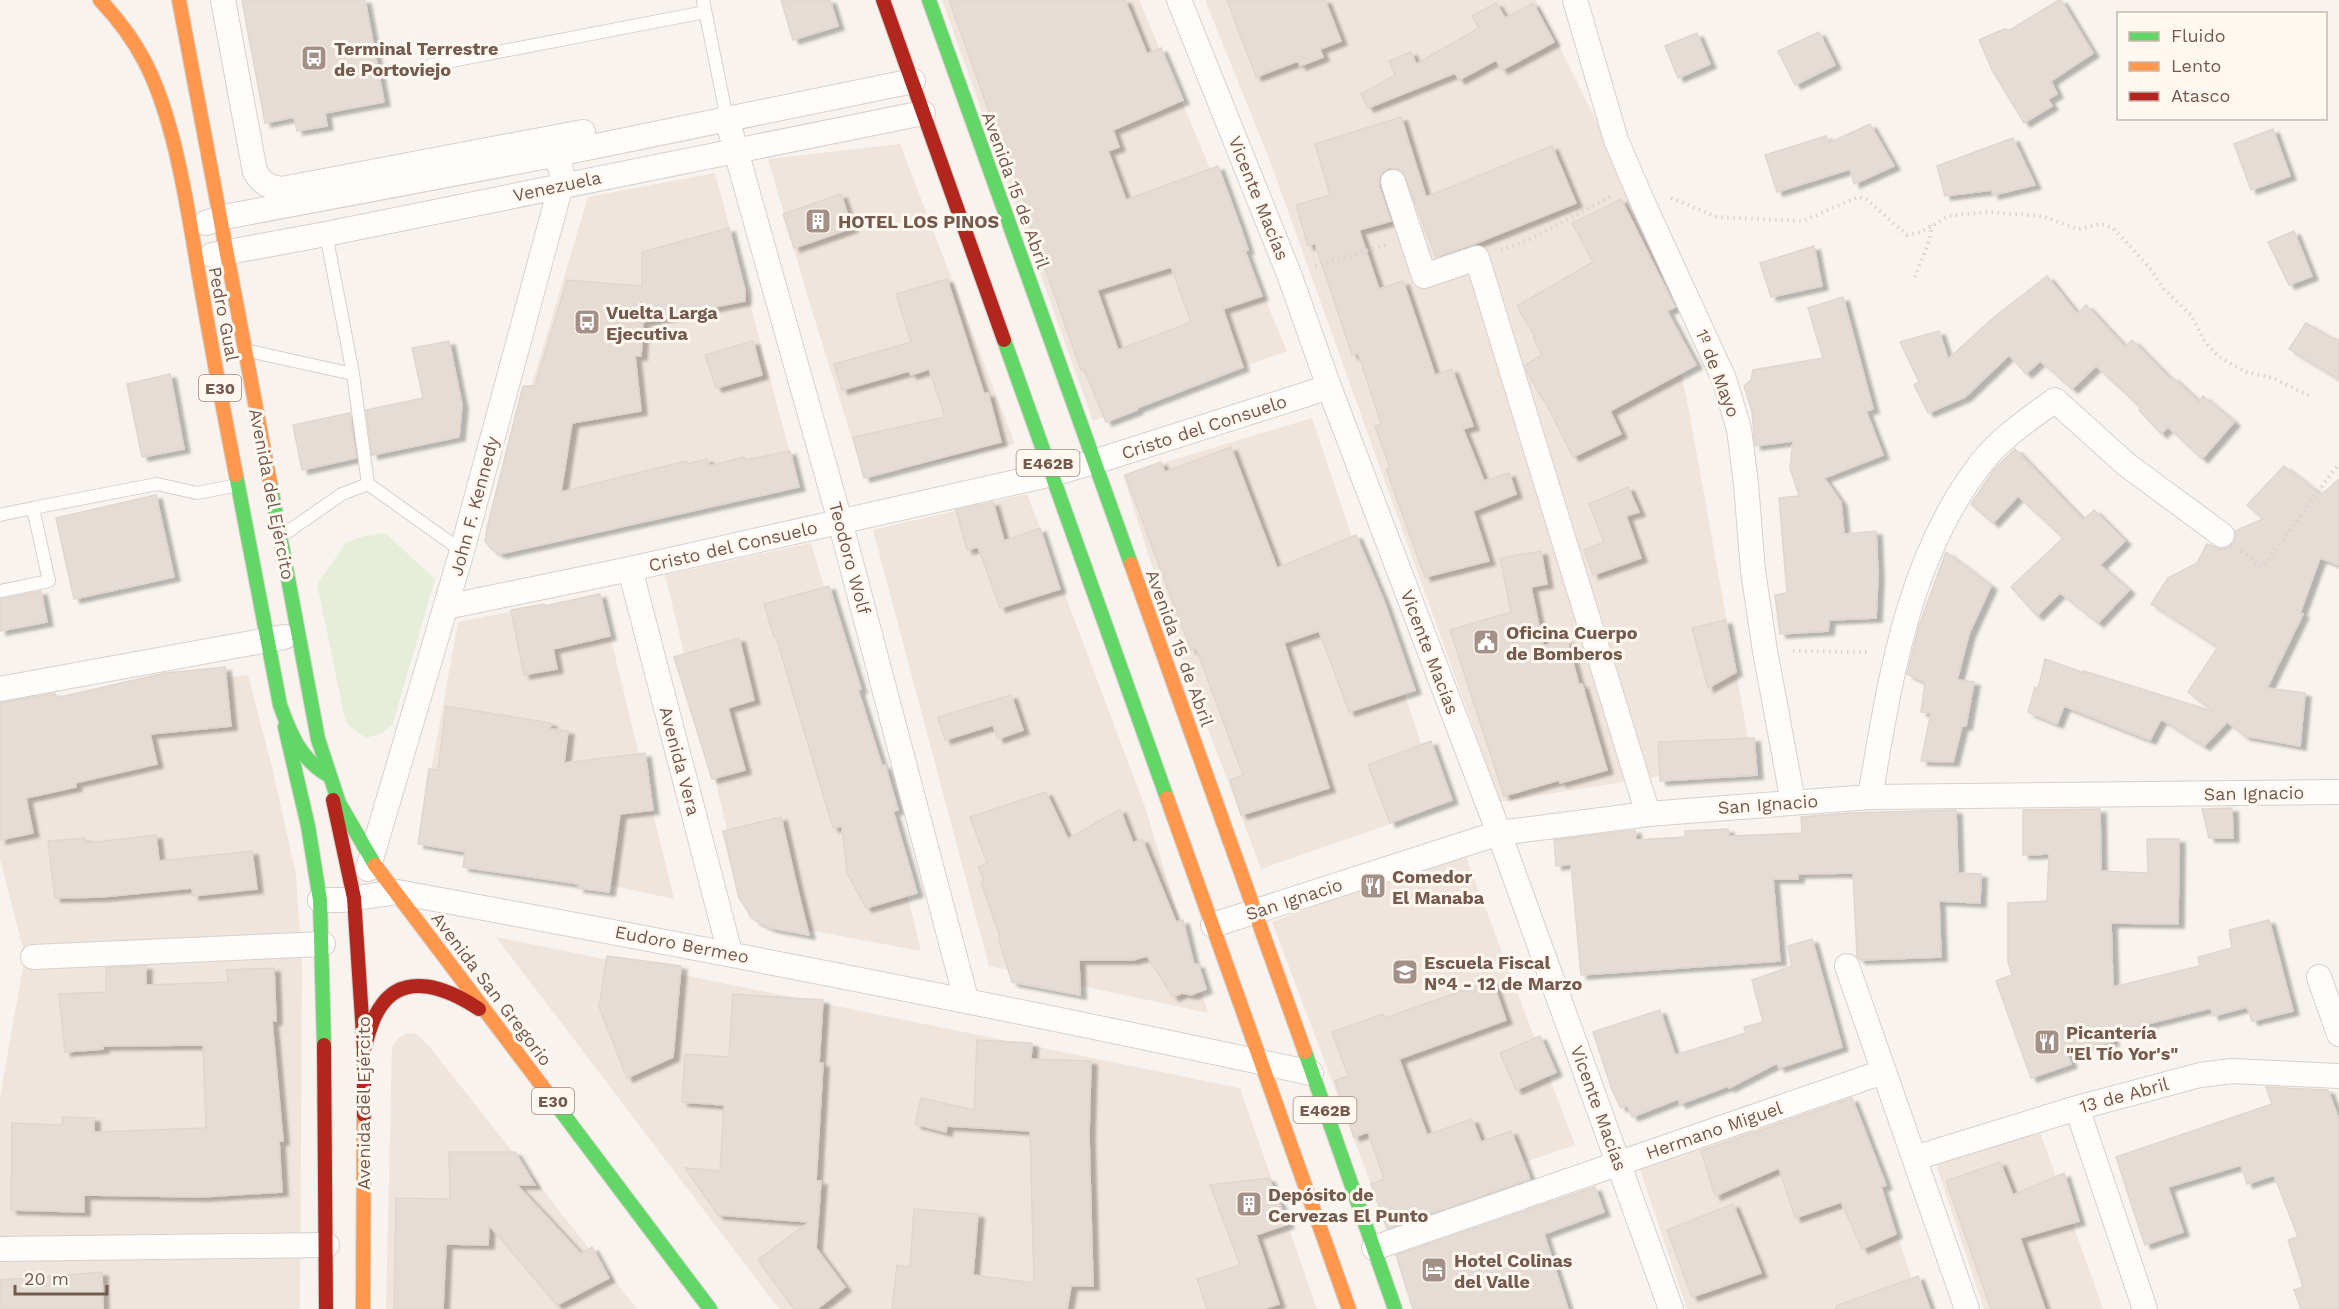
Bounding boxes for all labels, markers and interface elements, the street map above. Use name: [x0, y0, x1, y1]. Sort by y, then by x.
legend: [2117, 12, 2327, 120]
text: Fluido: [2171, 25, 2225, 46]
place label: Terminal Terrestre de Portoviejo: [334, 38, 498, 80]
bus stop icon: Terminal Terrestre de Portoviejo: [299, 43, 329, 73]
text: Lento: [2171, 55, 2221, 76]
text: Atasco: [2171, 85, 2230, 106]
street label: Avenida 15 de Abril: [978, 109, 1054, 272]
street label: Vicente Macías: [1225, 133, 1293, 263]
street label: Venezuela: [511, 166, 603, 206]
building icon: HOTEL LOS PINOS: [803, 206, 833, 236]
place label: HOTEL LOS PINOS: [838, 211, 999, 232]
street label: Pedro Gual: [205, 265, 244, 364]
place label: Vuelta Larga Ejecutiva: [606, 302, 718, 344]
bus stop icon: Vuelta Larga Ejecutiva: [572, 307, 602, 337]
street label: 1º de Mayo: [1692, 326, 1744, 420]
road number: E30: [199, 375, 241, 401]
street label: Cristo del Consuelo: [1119, 390, 1289, 464]
street label: Avenida del Ejército: [245, 407, 299, 581]
street label: John F. Kennedy: [445, 433, 503, 578]
road number: E462B: [1016, 450, 1080, 476]
street label: Teodoro Wolf: [825, 499, 875, 617]
street label: Cristo del Consuelo: [646, 516, 820, 576]
street label: Avenida 15 de Abril: [1142, 567, 1218, 730]
street label: Vicente Macías: [1397, 587, 1463, 717]
place label: Oficina Cuerpo de Bomberos: [1506, 622, 1638, 664]
public building icon: Oficina Cuerpo de Bomberos: [1471, 627, 1501, 657]
street label: Avenida Vera: [655, 704, 705, 818]
street label: San Ignacio: [2204, 782, 2304, 804]
street label: San Ignacio: [1717, 790, 1819, 818]
place label: Comedor El Manaba: [1392, 866, 1485, 908]
restaurant icon: Comedor El Manaba: [1358, 871, 1388, 901]
street label: San Ignacio: [1243, 873, 1345, 925]
street label: Avenida San Gregorio: [427, 908, 557, 1070]
street label: Eudoro Bermeo: [613, 921, 751, 967]
place label: Escuela Fiscal N°4 - 12 de Marzo: [1424, 952, 1583, 994]
school or university icon: Escuela Fiscal N°4 - 12 de Marzo: [1390, 957, 1420, 987]
street label: Avenida del Ejército: [353, 1016, 374, 1190]
place label: Picantería "El Tío Yor's": [2066, 1022, 2178, 1064]
restaurant icon: Picantería "El Tío Yor's": [2032, 1027, 2062, 1057]
street label: Vicente Macías: [1567, 1042, 1631, 1174]
street label: 13 de Abril: [2077, 1073, 2171, 1117]
road number: E30: [532, 1088, 574, 1114]
road number: E462B: [1294, 1097, 1356, 1123]
street label: Hermano Miguel: [1643, 1097, 1785, 1163]
place label: Depósito de Cervezas El Punto: [1268, 1184, 1429, 1226]
building icon: Depósito de Cervezas El Punto: [1234, 1189, 1264, 1219]
place label: Hotel Colinas del Valle: [1454, 1250, 1573, 1292]
hotel icon: Hotel Colinas del Valle: [1419, 1255, 1449, 1285]
scale bar: [15, 1258, 106, 1296]
text: 20 m: [24, 1268, 69, 1289]

